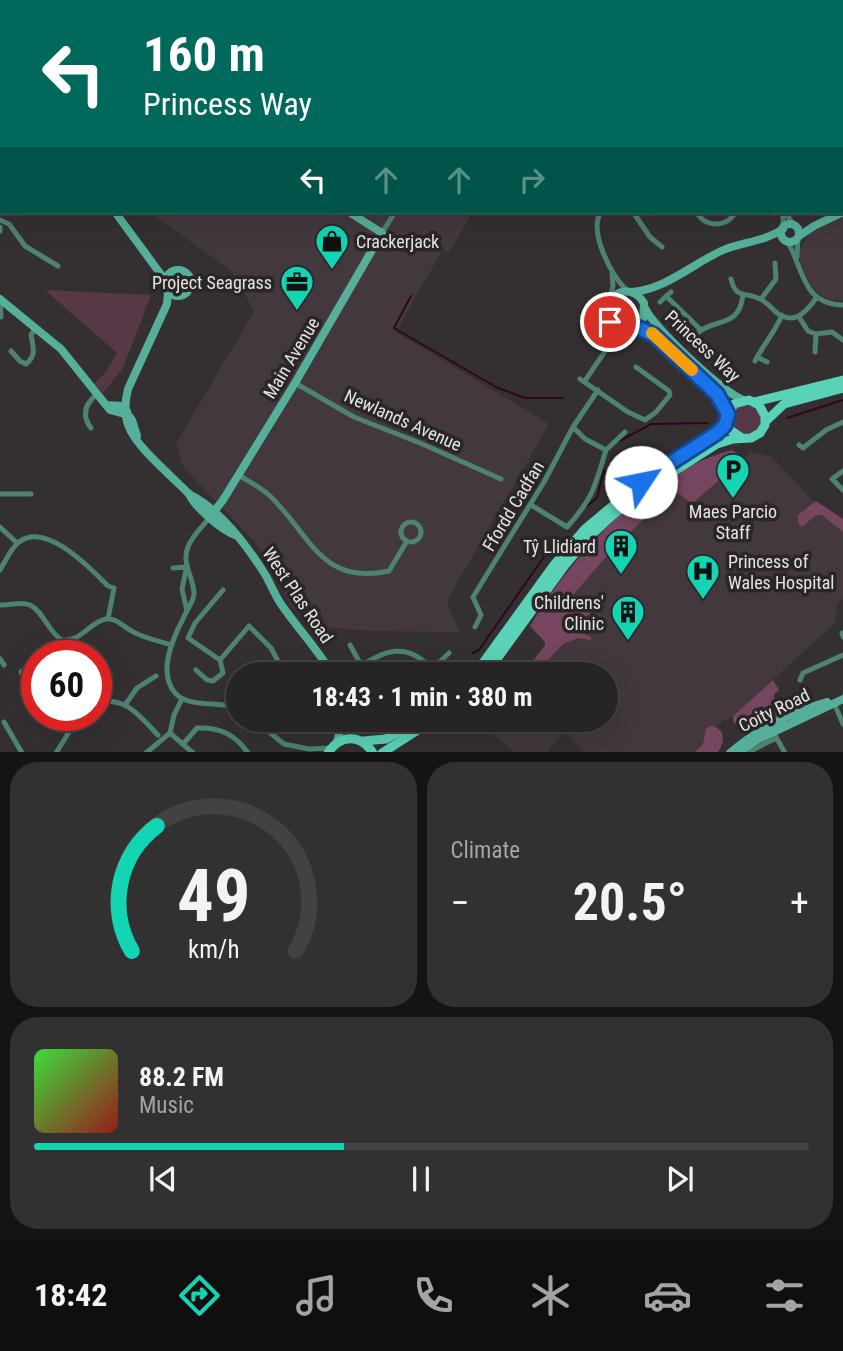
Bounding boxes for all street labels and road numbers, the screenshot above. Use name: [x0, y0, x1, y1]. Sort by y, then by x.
street label: Princess Way: [661, 306, 745, 386]
street label: Main Avenue: [259, 314, 323, 402]
street label: Newlands Avenue: [341, 385, 465, 455]
street label: Ffordd Cadfan: [478, 457, 548, 555]
street label: West Plas Road: [258, 543, 338, 647]
street label: Coity Road: [735, 684, 813, 736]

